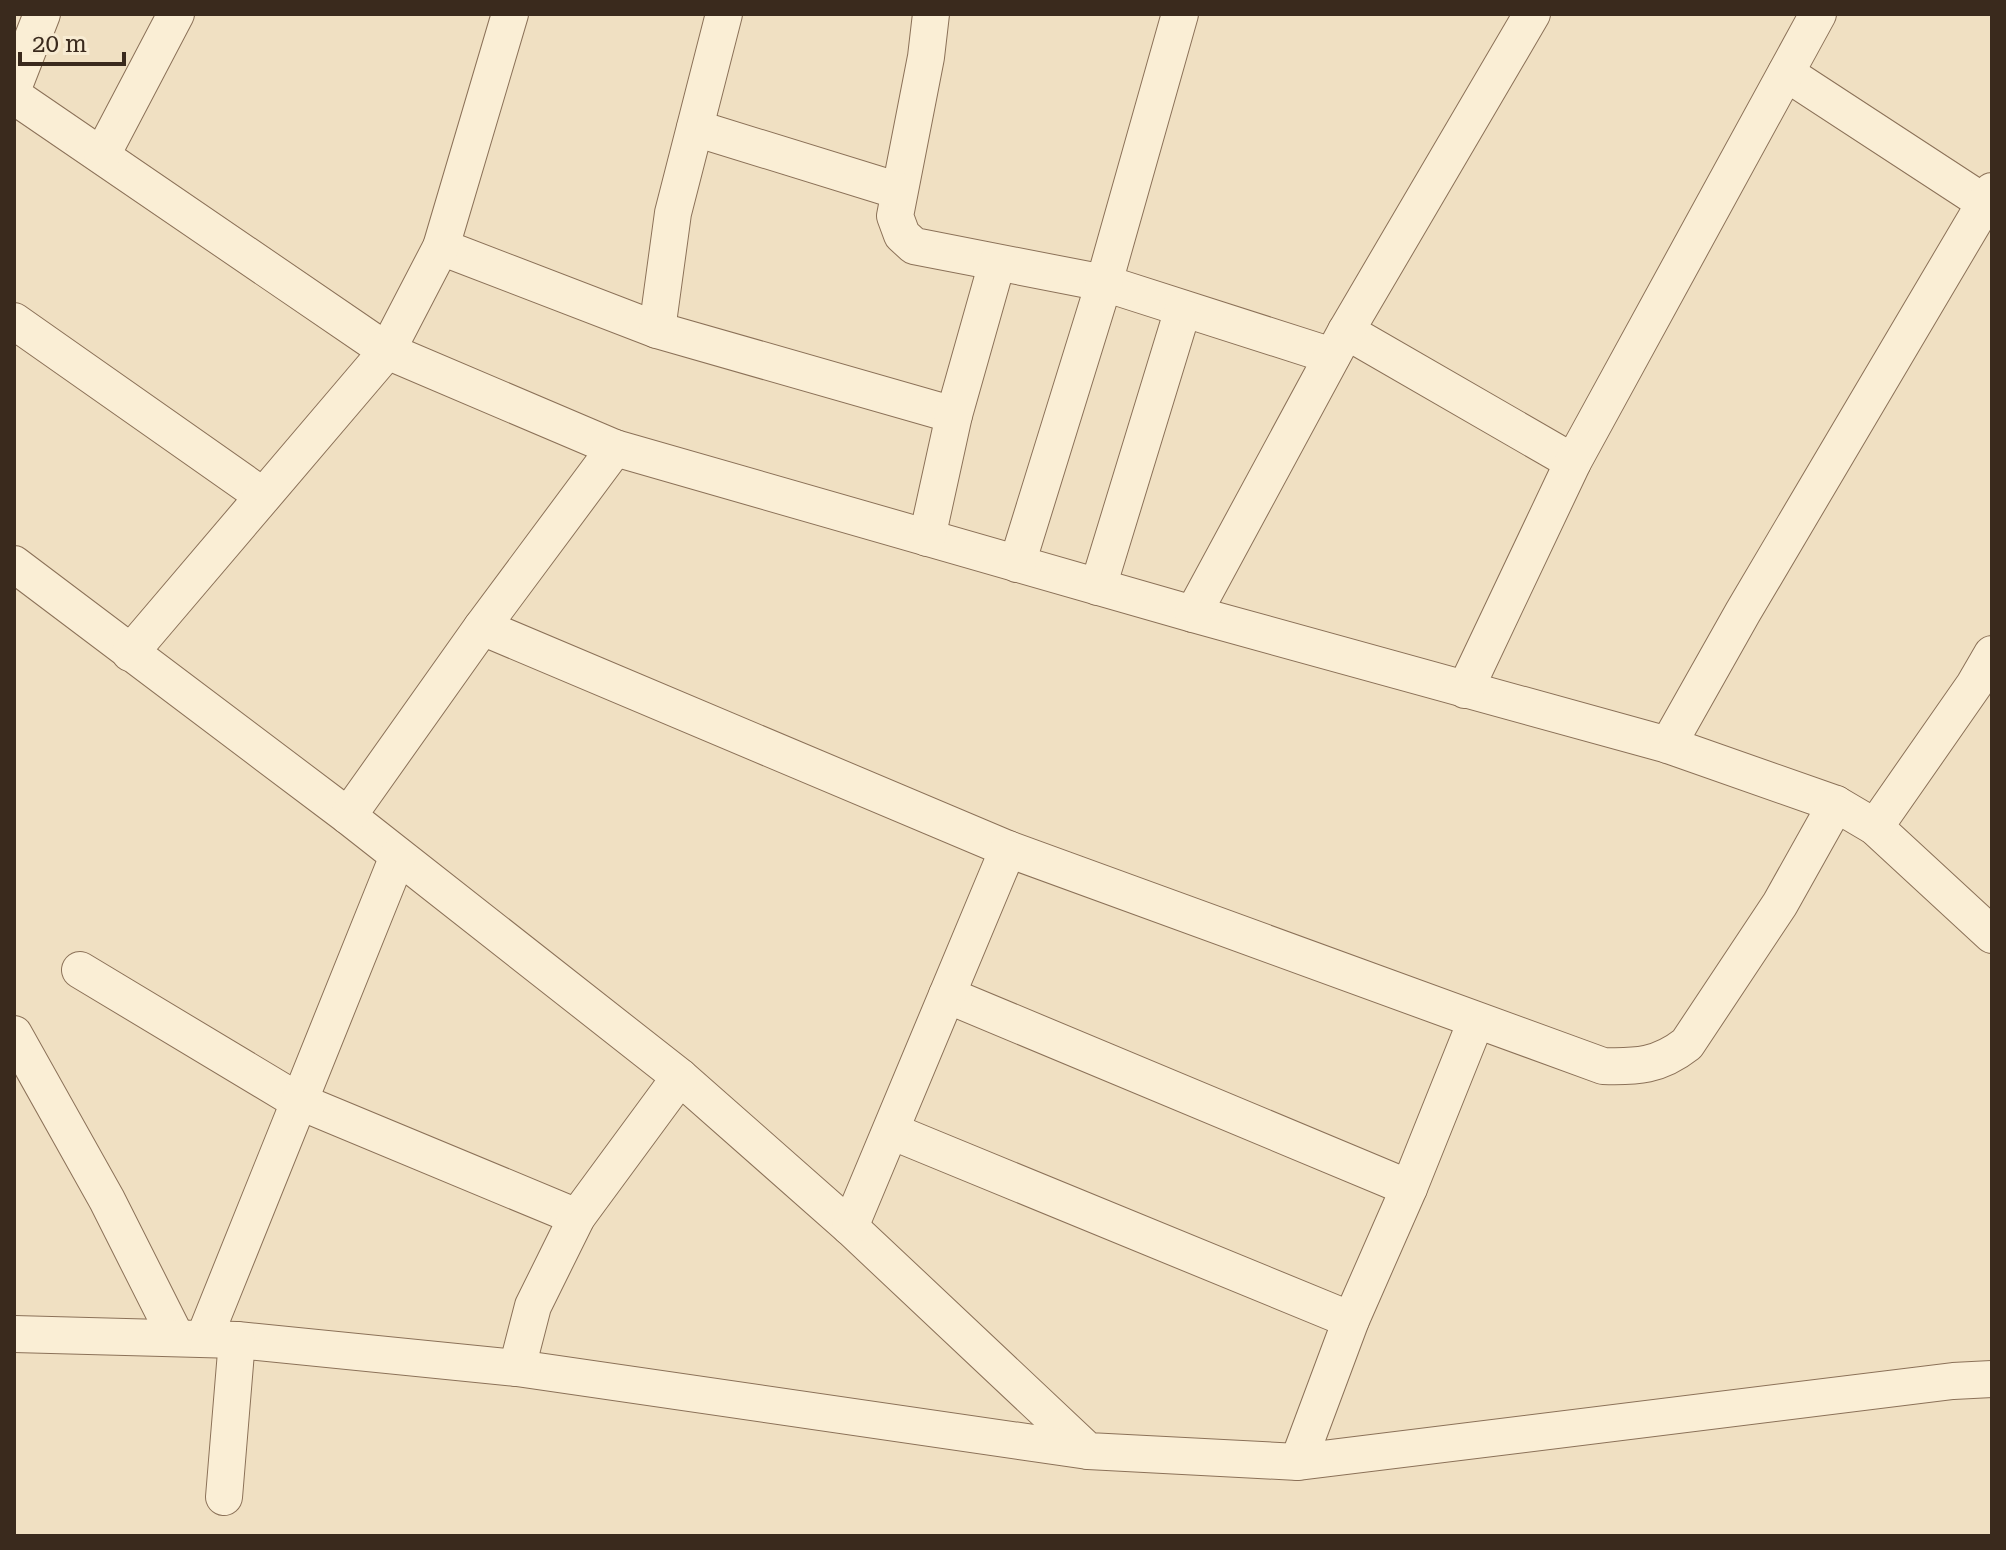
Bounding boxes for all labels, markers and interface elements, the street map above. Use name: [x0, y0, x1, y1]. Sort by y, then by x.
scale bar: [20, 16, 124, 66]
text: 20 m: [32, 30, 87, 58]

